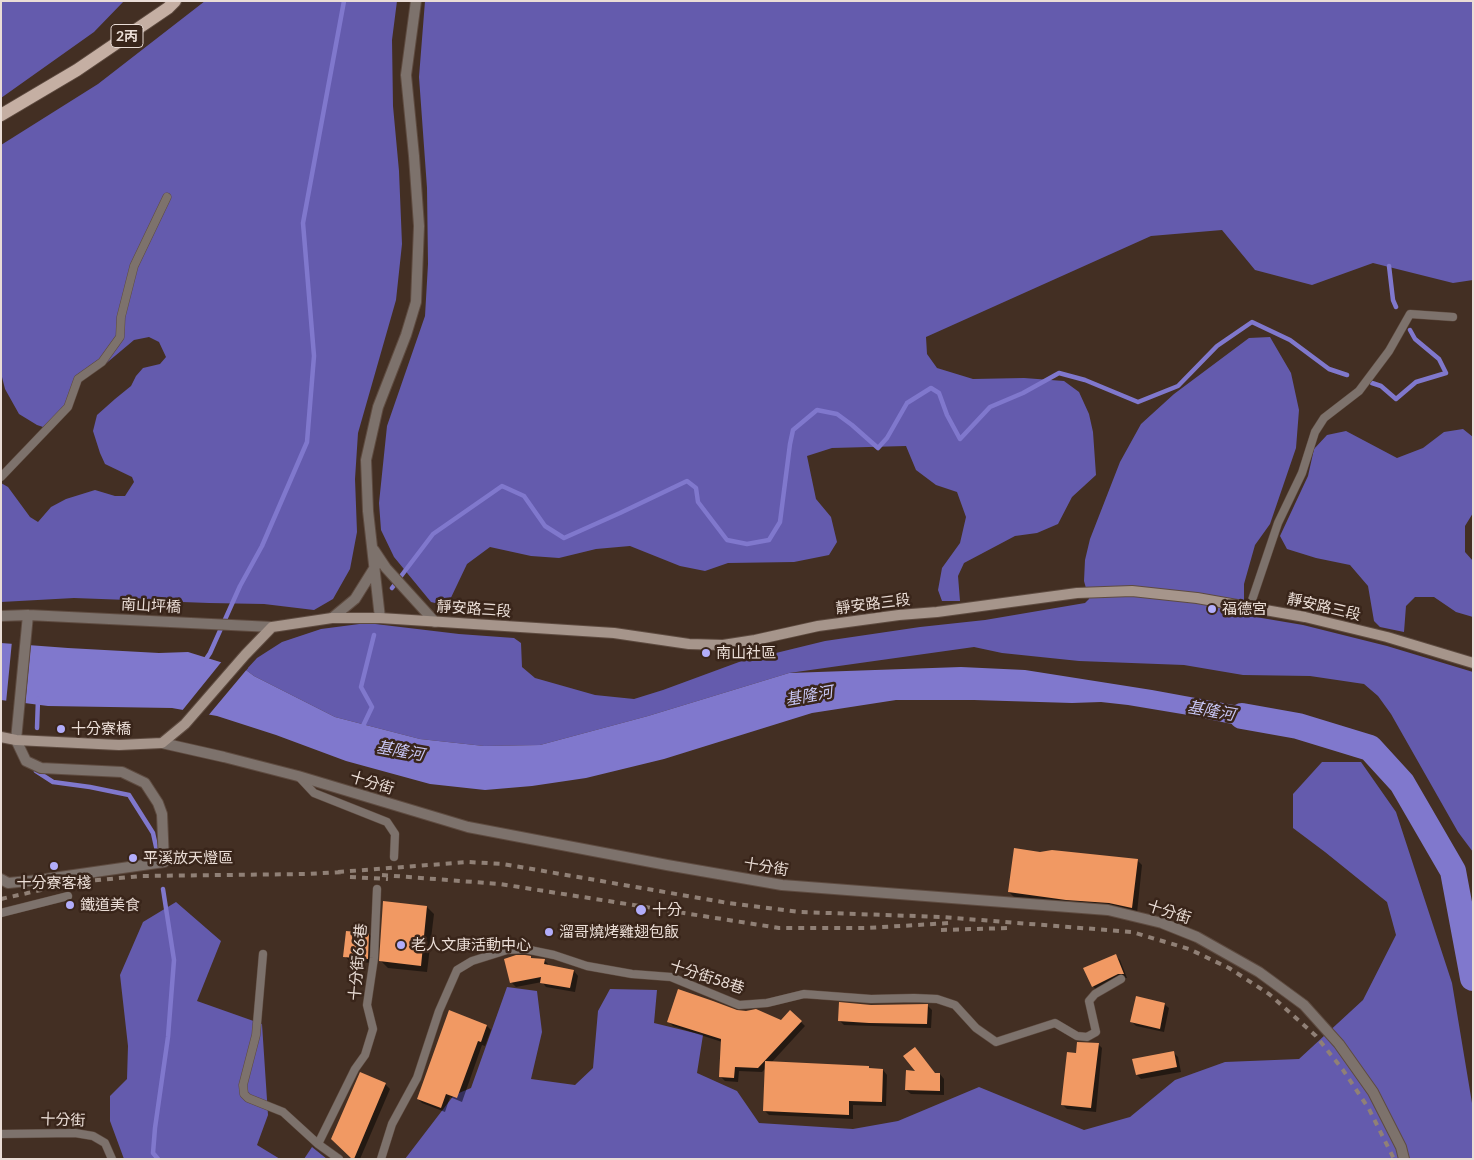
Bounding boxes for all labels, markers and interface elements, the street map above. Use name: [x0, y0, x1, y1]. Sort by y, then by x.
road number: 2丙: [111, 24, 143, 48]
street label: 靜安路三段: [835, 590, 911, 618]
street label: 靜安路三段: [1285, 590, 1363, 624]
street label: 南山坪橋: [121, 595, 181, 617]
street label: 靜安路三段: [436, 597, 512, 621]
place label: 福德宮: [1222, 600, 1267, 618]
marker: 福德宮: [1206, 603, 1218, 615]
place label: 南山社區: [716, 644, 776, 662]
marker: 南山社區: [700, 647, 712, 659]
water label: 基隆河: [784, 682, 834, 710]
water label: 基隆河: [1186, 697, 1236, 725]
place label: 十分寮橋: [71, 720, 131, 738]
marker: 十分寮橋: [55, 723, 67, 735]
water label: 基隆河: [375, 737, 425, 765]
street label: 十分街: [348, 768, 396, 798]
place label: 平溪放天燈區: [143, 849, 233, 867]
marker: 平溪放天燈區: [127, 852, 139, 864]
street label: 十分街: [742, 855, 790, 879]
marker: 十分寮客棧: [48, 860, 60, 872]
place label: 十分寮客棧: [17, 874, 91, 892]
place label: 鐵道美食: [80, 896, 140, 914]
street label: 十分街: [1145, 896, 1193, 928]
marker: 鐵道美食: [64, 899, 76, 911]
place label: 十分: [652, 901, 682, 919]
marker: 十分: [634, 903, 648, 917]
street label: 十分街66巷: [346, 923, 370, 1001]
place label: 溜哥燒烤雞翅包飯: [559, 923, 679, 941]
marker: 溜哥燒烤雞翅包飯: [543, 926, 555, 938]
place label: 老人文康活動中心: [411, 936, 531, 954]
marker: 老人文康活動中心: [395, 939, 407, 951]
street label: 十分街58巷: [667, 956, 747, 998]
street label: 十分街: [40, 1110, 86, 1130]

